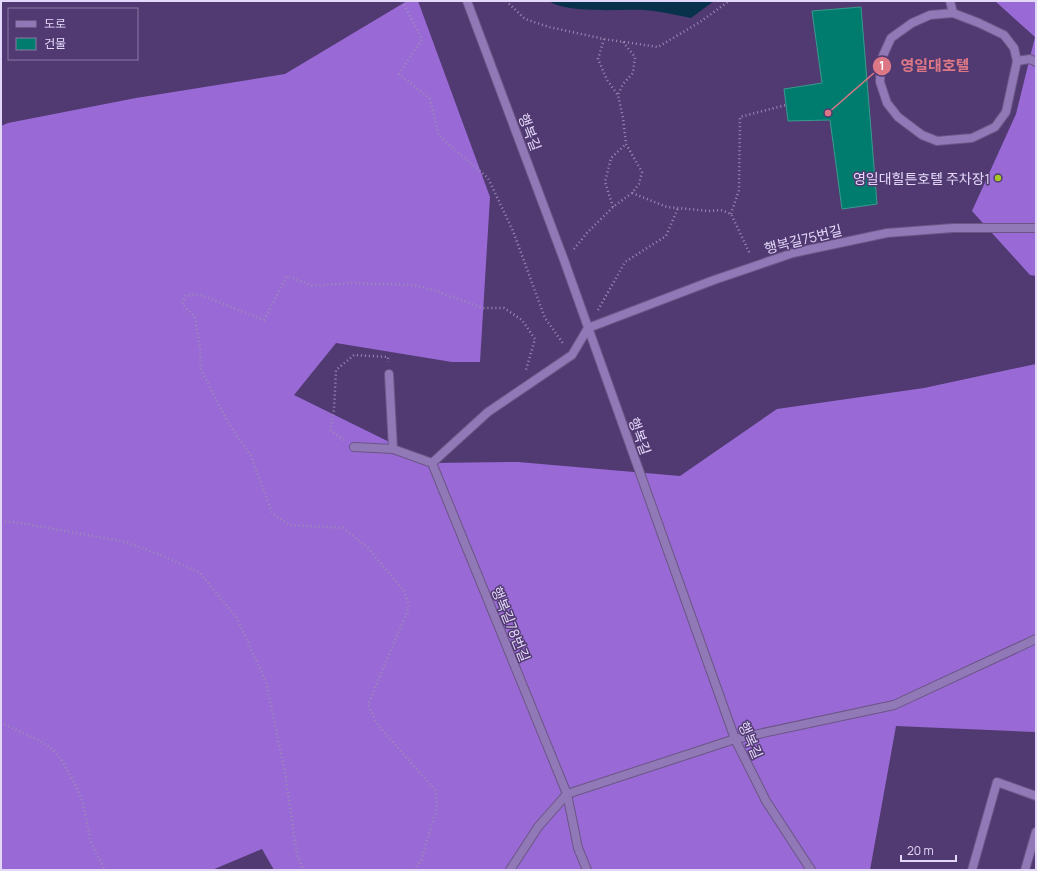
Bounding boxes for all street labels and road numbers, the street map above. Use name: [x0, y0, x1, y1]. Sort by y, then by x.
street label: 행복길: [514, 111, 546, 153]
street label: 행복길75번길: [762, 220, 844, 258]
street label: 행복길: [624, 415, 656, 457]
street label: 행복길78번길: [487, 584, 535, 664]
street label: 행복길: [734, 718, 768, 762]

